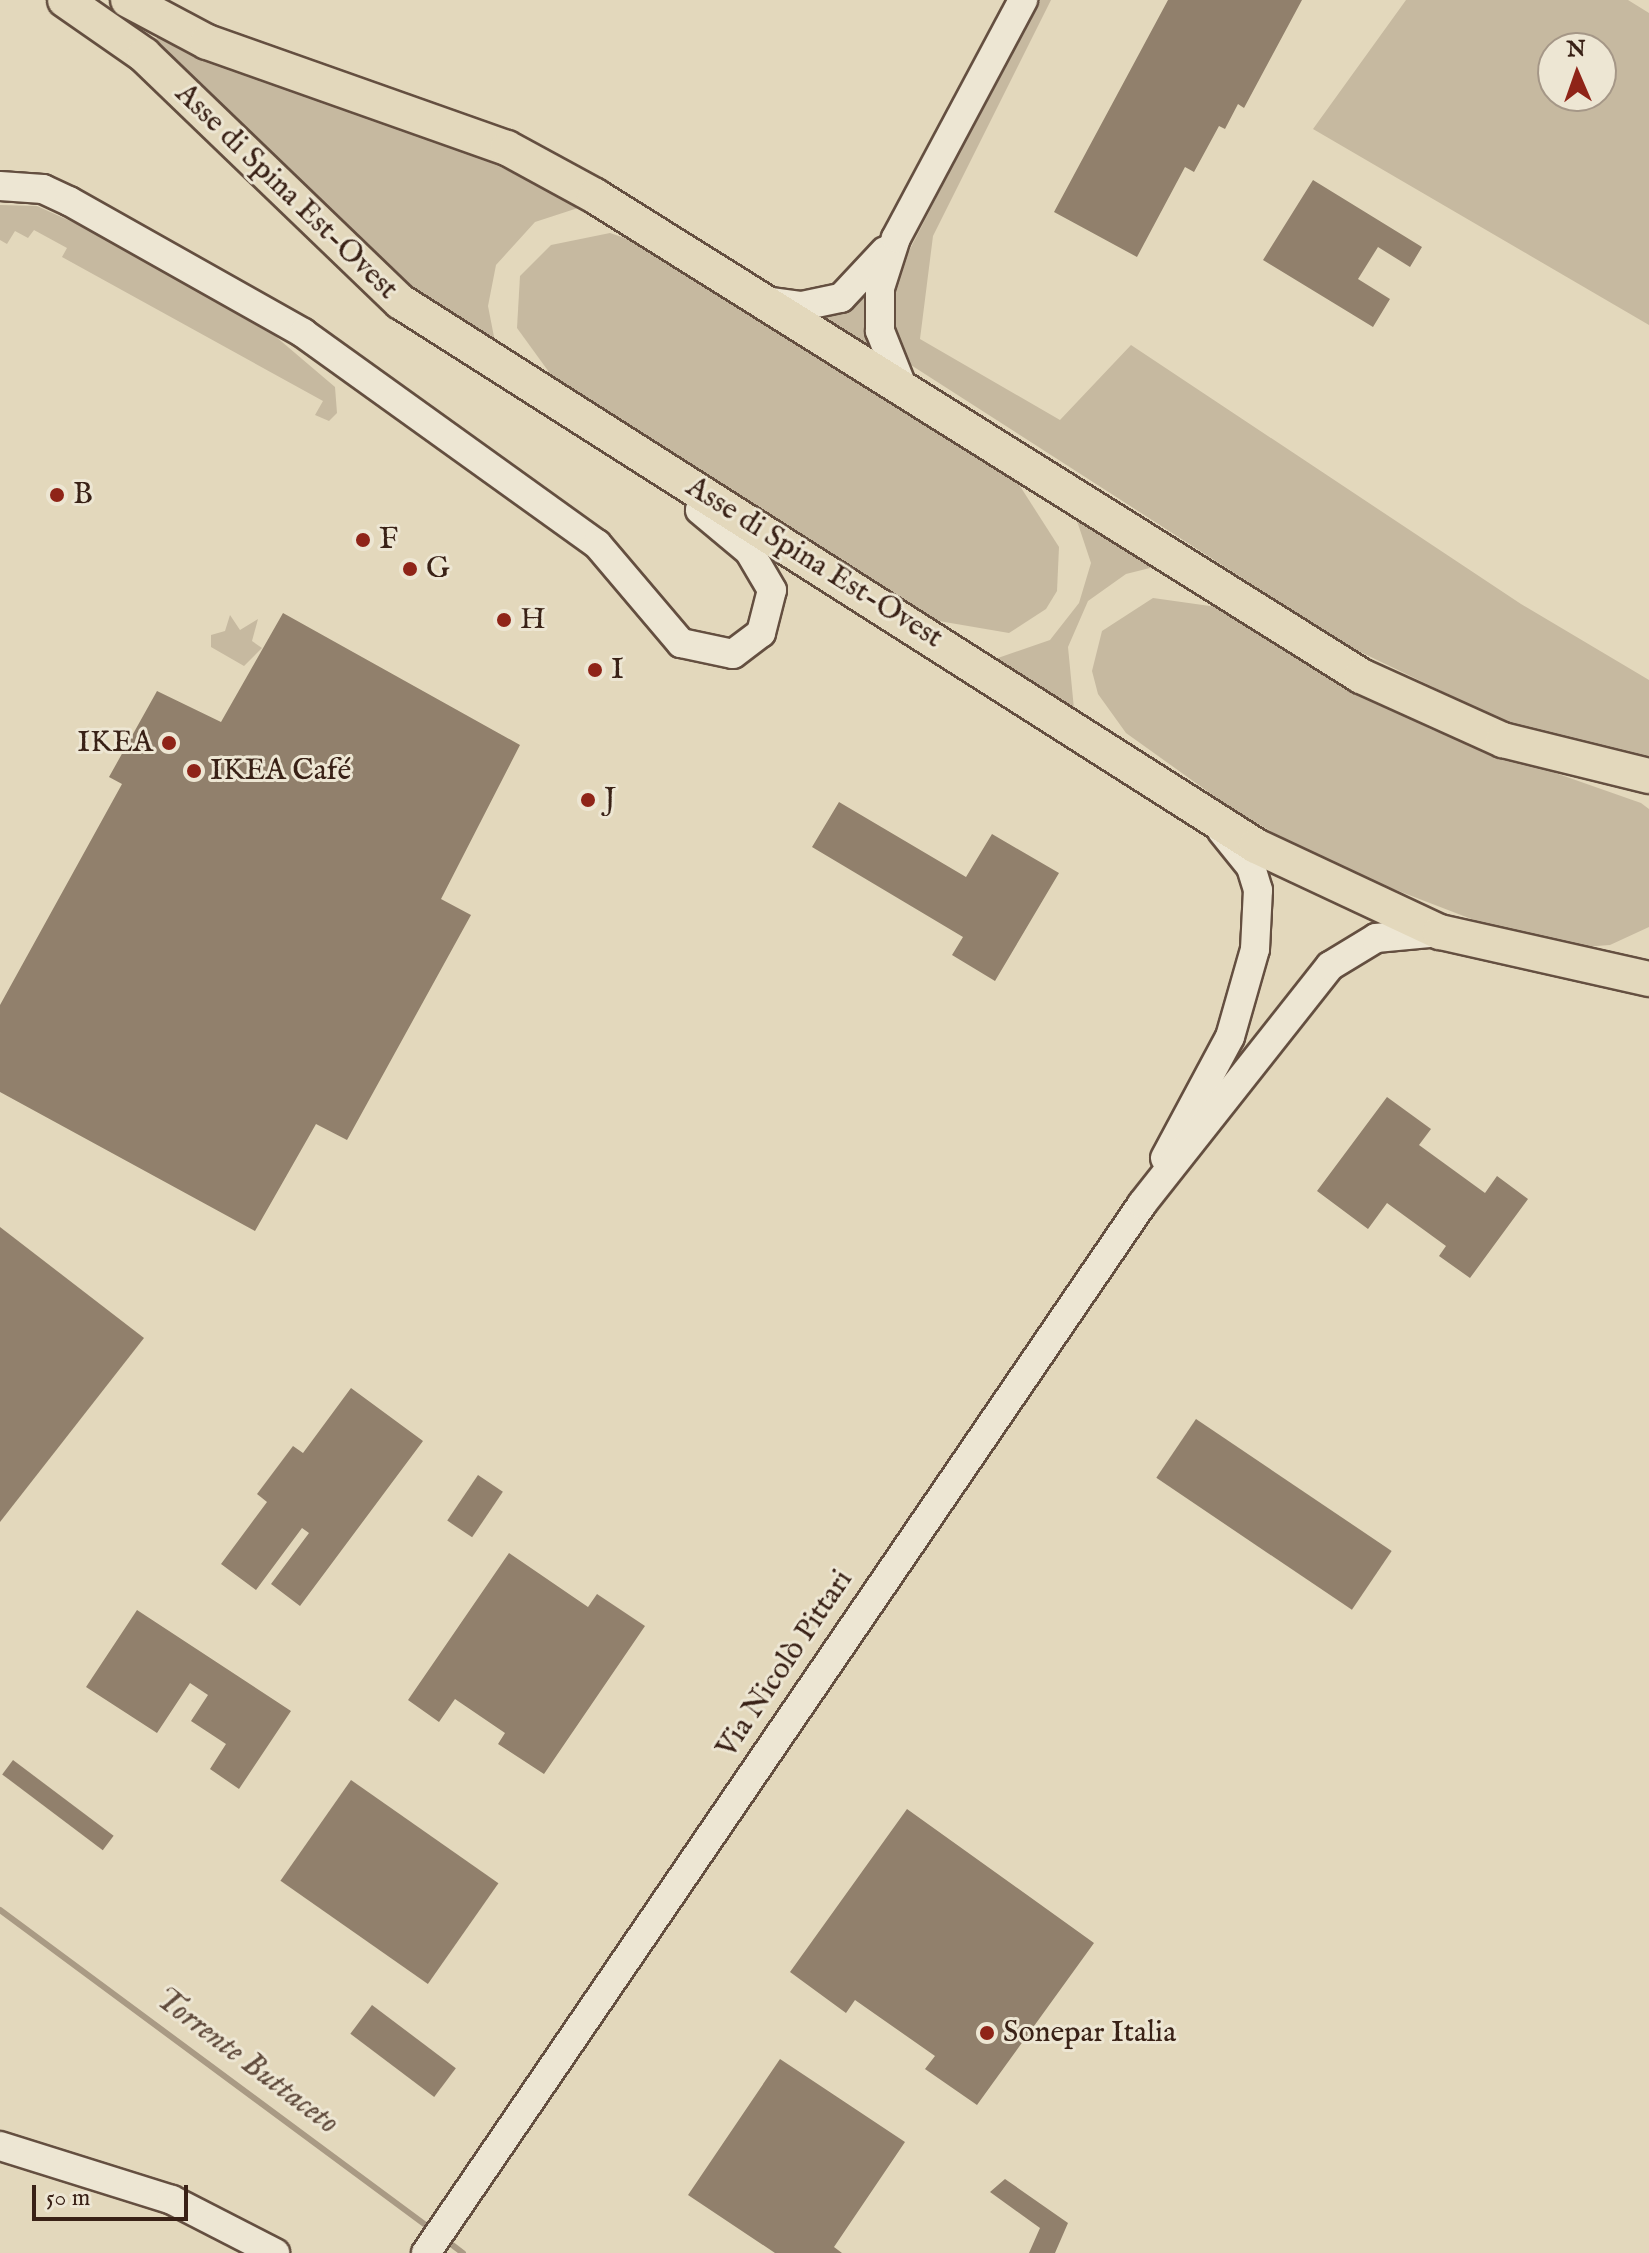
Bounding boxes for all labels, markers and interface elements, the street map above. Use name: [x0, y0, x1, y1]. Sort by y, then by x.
north arrow: [1537, 32, 1617, 112]
text: N: [1566, 36, 1586, 64]
street label: Asse di Spina Est-Ovest: [167, 76, 405, 308]
street label: Asse di Spina Est-Ovest: [679, 469, 949, 657]
place label: B: [73, 477, 93, 513]
marker: B: [48, 486, 66, 504]
place label: F: [379, 522, 398, 558]
marker: F: [354, 531, 372, 549]
place label: G: [426, 551, 450, 587]
marker: G: [401, 560, 419, 578]
place label: H: [520, 602, 546, 638]
marker: H: [495, 611, 513, 629]
place label: I: [611, 652, 624, 688]
marker: I: [586, 661, 604, 679]
place label: IKEA: [77, 725, 153, 761]
marker: IKEA: [160, 734, 178, 752]
place label: IKEA Café: [210, 753, 351, 789]
marker: IKEA Café: [185, 762, 203, 780]
place label: J: [604, 782, 616, 818]
marker: J: [579, 791, 597, 809]
street label: Via Nicolò Pittari: [709, 1563, 861, 1765]
water label: Torrente Buttaceto: [147, 1980, 345, 2144]
place label: Sonepar Italia: [1003, 2015, 1176, 2051]
marker: Sonepar Italia: [978, 2024, 996, 2042]
scale bar: [36, 2169, 192, 2219]
text: 50 m: [46, 2183, 90, 2214]

